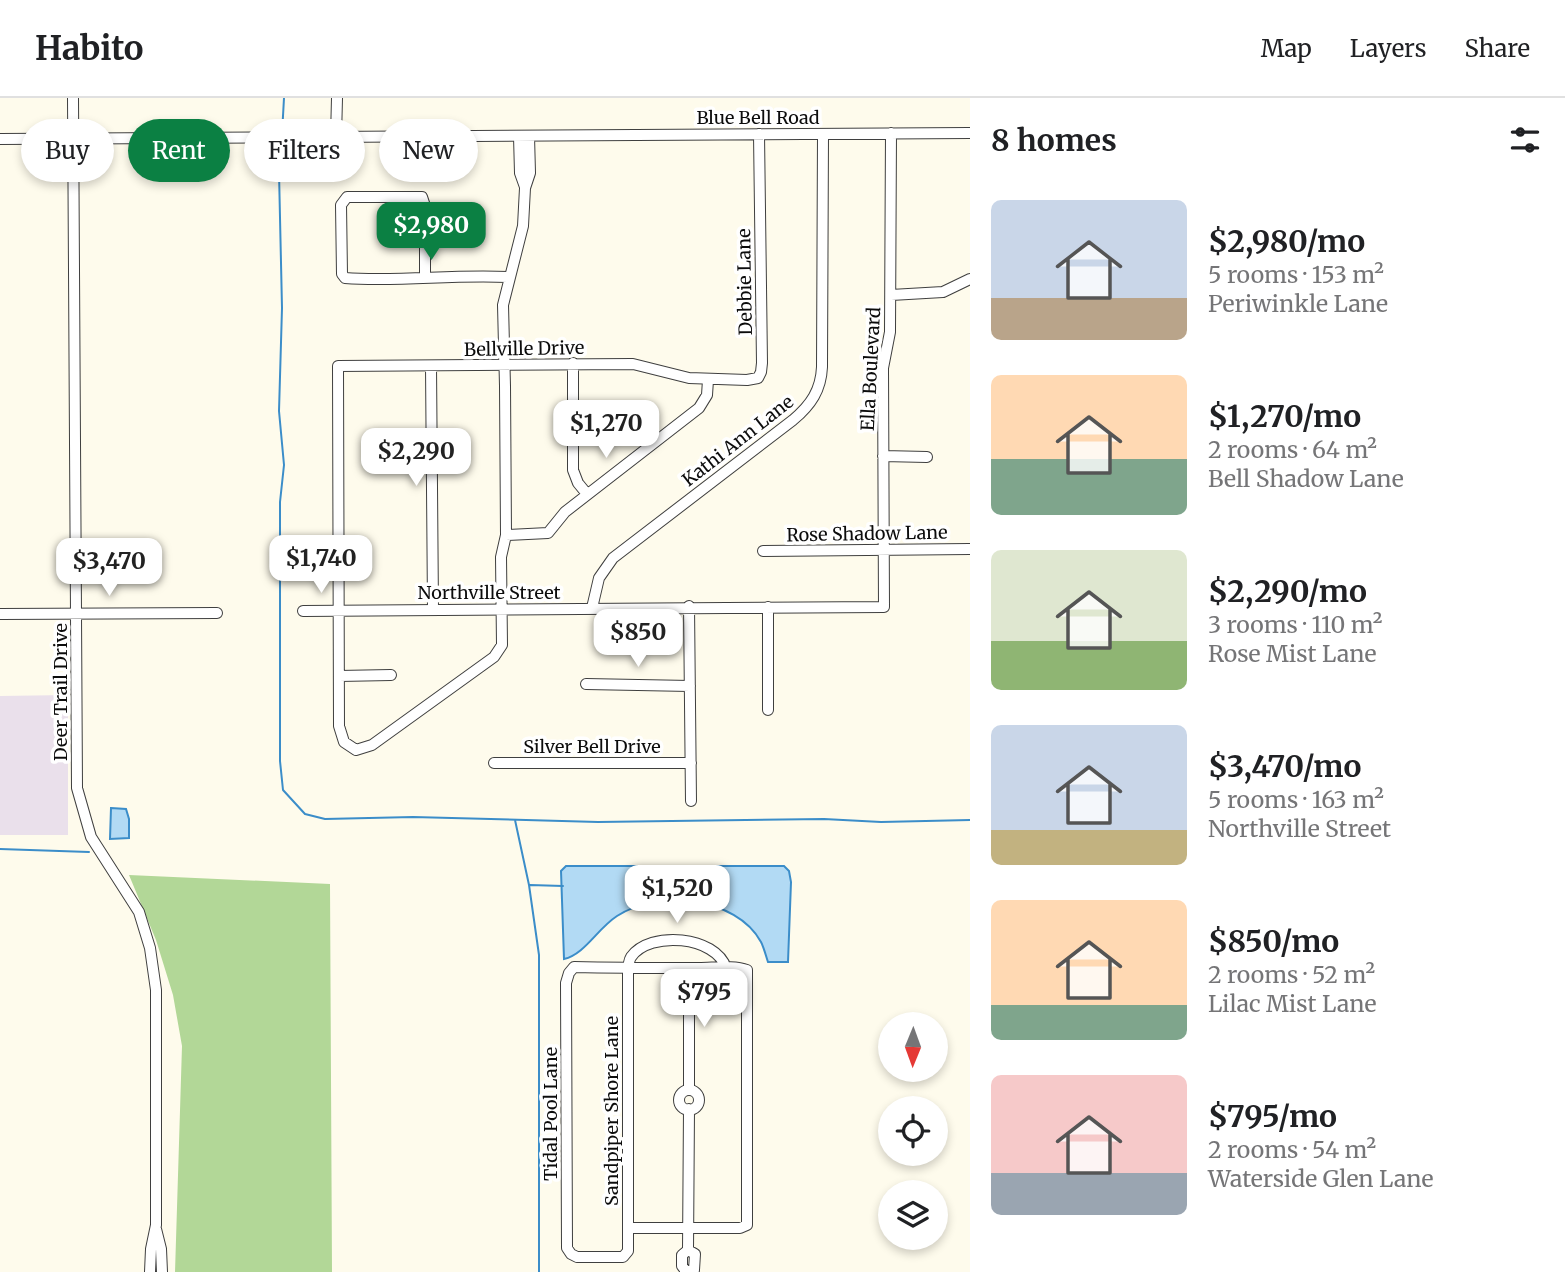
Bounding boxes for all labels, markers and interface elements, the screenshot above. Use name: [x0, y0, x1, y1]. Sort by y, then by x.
text: Habito: [35, 28, 143, 69]
text: Map: [1261, 33, 1312, 64]
text: Layers: [1350, 33, 1426, 64]
text: Share: [1464, 33, 1530, 64]
street label: Blue Bell Road: [696, 106, 820, 129]
chip: Buy: [21, 119, 114, 182]
chip: Rent: [128, 119, 230, 182]
chip: Filters: [244, 119, 365, 182]
chip: New: [379, 119, 478, 182]
text: 8 homes: [991, 121, 1117, 159]
icon: filters: [1506, 121, 1544, 159]
pin: $2,980: [374, 202, 488, 262]
text: $2,980: [393, 210, 469, 239]
text: $2,980/mo: [1208, 222, 1365, 260]
street label: Debbie Lane: [732, 228, 757, 336]
icon: home: [1047, 228, 1131, 312]
text: 5 rooms · 153 m²: [1208, 260, 1384, 289]
text: Periwinkle Lane: [1208, 289, 1388, 318]
street label: Ella Boulevard: [856, 306, 885, 432]
street label: Bellville Drive: [464, 336, 584, 361]
street label: Kathi Ann Lane: [677, 390, 798, 491]
text: $1,270/mo: [1208, 397, 1361, 435]
pin: $1,270: [549, 400, 663, 460]
icon: home: [1047, 403, 1131, 487]
text: $1,270: [569, 408, 643, 437]
pin: $2,290: [359, 428, 473, 488]
text: 2 rooms · 64 m²: [1208, 435, 1377, 464]
text: $2,290: [377, 436, 455, 465]
text: Bell Shadow Lane: [1208, 464, 1404, 493]
street label: Rose Shadow Lane: [786, 521, 948, 546]
pin: $1,740: [264, 536, 378, 595]
pin: $3,470: [52, 538, 166, 598]
text: $1,740: [285, 543, 357, 572]
text: $3,470: [72, 546, 146, 575]
text: $2,290/mo: [1208, 572, 1367, 610]
icon: home: [1047, 578, 1131, 662]
street label: Northville Street: [417, 581, 561, 604]
pin: $850: [597, 610, 679, 669]
text: 3 rooms · 110 m²: [1208, 610, 1382, 639]
text: $850: [610, 617, 666, 646]
street label: Deer Trail Drive: [49, 623, 72, 761]
text: Rose Mist Lane: [1208, 639, 1376, 668]
street label: Silver Bell Drive: [523, 735, 661, 758]
text: $3,470/mo: [1208, 747, 1361, 785]
icon: home: [1047, 753, 1131, 837]
text: 5 rooms · 163 m²: [1208, 785, 1384, 814]
text: Northville Street: [1208, 814, 1391, 843]
pin: $1,520: [620, 866, 734, 925]
text: $1,520: [641, 873, 713, 902]
text: $850/mo: [1208, 922, 1339, 960]
icon: home: [1047, 928, 1131, 1012]
text: 2 rooms · 52 m²: [1208, 960, 1375, 989]
pin: $795: [663, 970, 745, 1029]
text: $795: [677, 977, 731, 1006]
text: Lilac Mist Lane: [1208, 989, 1377, 1018]
north arrow: [878, 1012, 948, 1082]
map controls: [878, 1012, 948, 1250]
street label: Sandpiper Shore Lane: [600, 1016, 623, 1206]
street label: Tidal Pool Lane: [539, 1047, 562, 1181]
button: locate: [878, 1096, 948, 1166]
text: $795/mo: [1208, 1097, 1337, 1135]
icon: home: [1047, 1103, 1131, 1187]
text: 2 rooms · 54 m²: [1208, 1135, 1376, 1164]
text: Waterside Glen Lane: [1208, 1164, 1434, 1193]
button: layers: [878, 1180, 948, 1250]

